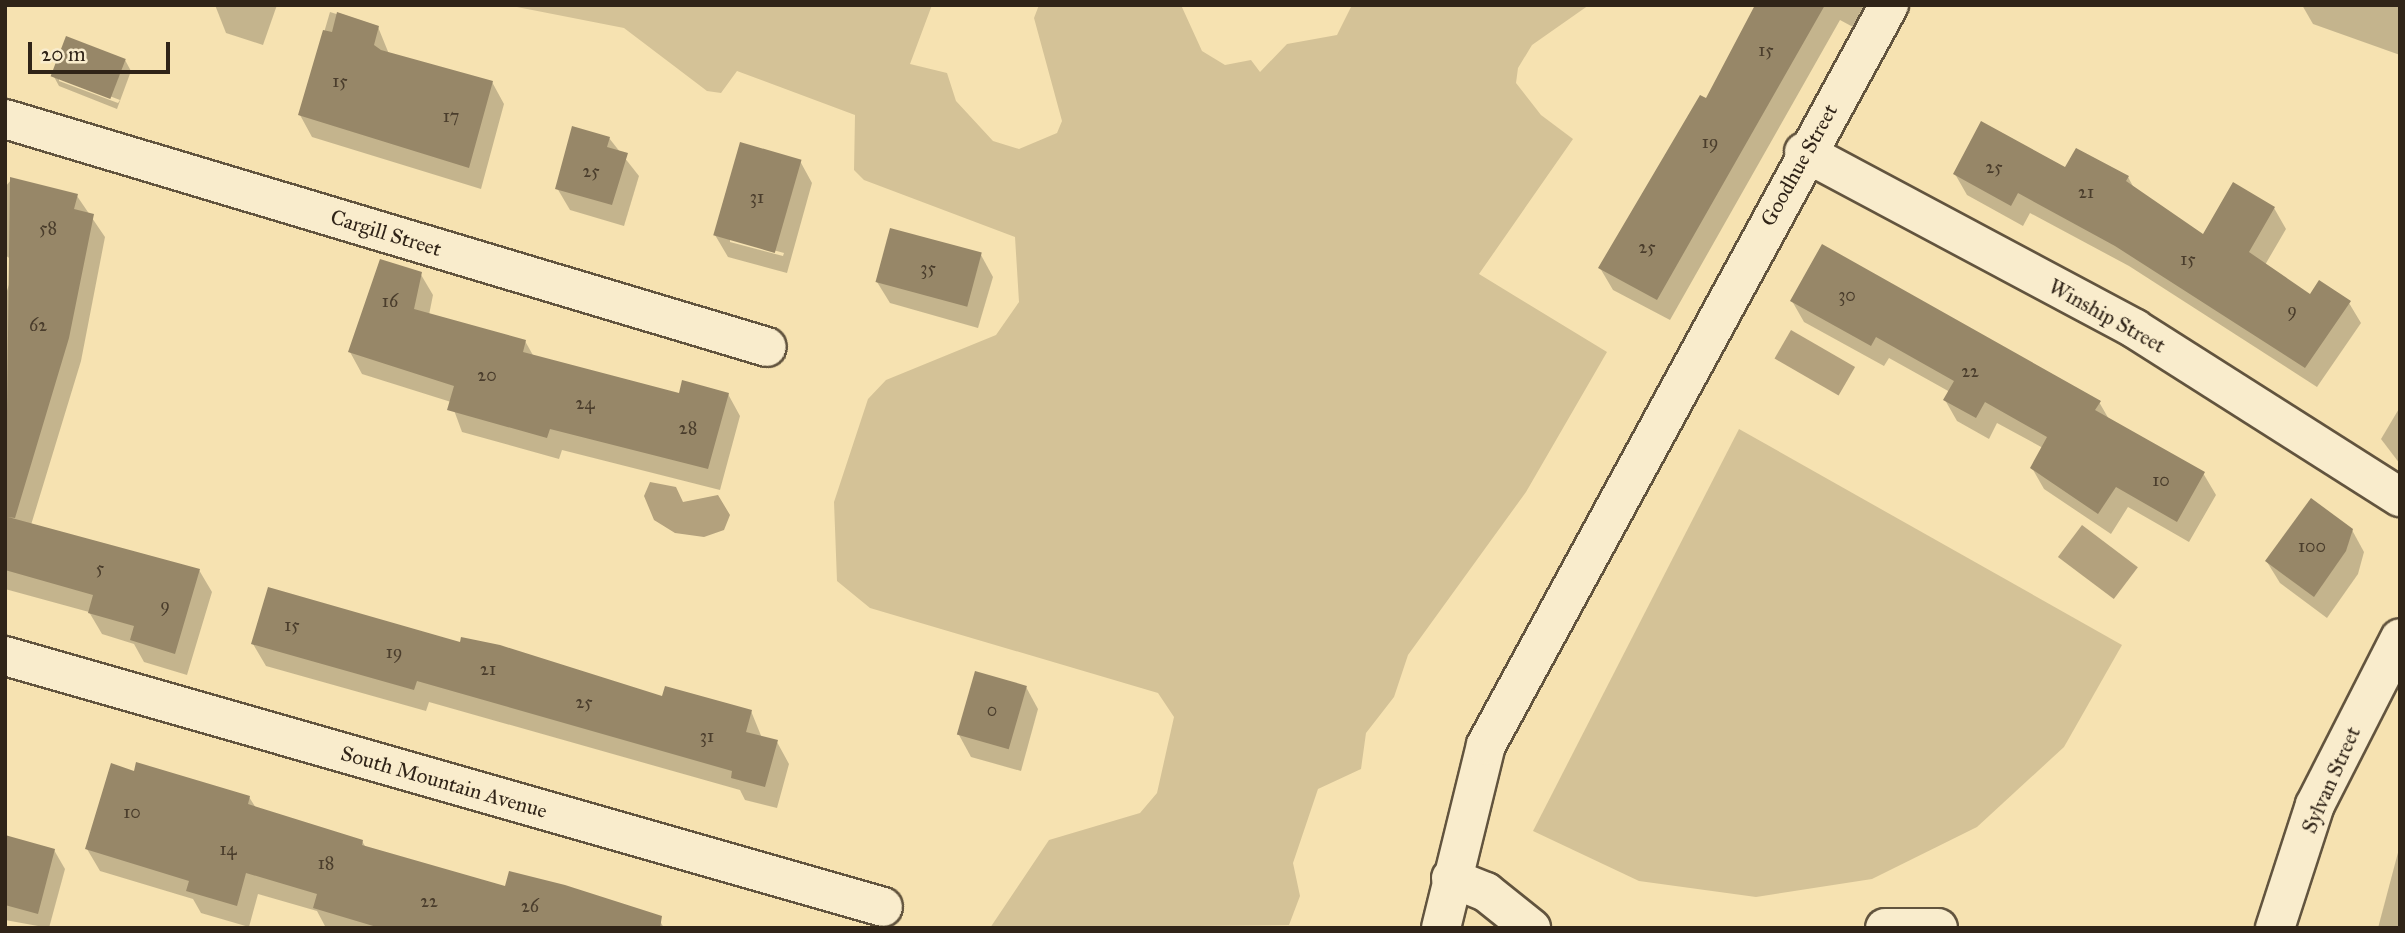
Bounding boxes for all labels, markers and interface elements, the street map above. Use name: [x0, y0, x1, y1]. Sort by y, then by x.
scale bar: [32, 28, 173, 72]
house number: 15: [1758, 39, 1774, 61]
text: 20 m: [41, 41, 86, 67]
house number: 15: [332, 70, 348, 92]
street label: Goodhue Street: [1755, 100, 1843, 230]
house number: 17: [443, 105, 459, 127]
house number: 19: [1702, 131, 1718, 153]
house number: 25: [1985, 156, 2003, 178]
house number: 25: [582, 160, 600, 182]
house number: 21: [2078, 181, 2094, 203]
house number: 31: [750, 186, 764, 208]
street label: Cargill Street: [327, 204, 445, 262]
house number: 58: [39, 217, 57, 239]
house number: 25: [1638, 236, 1656, 258]
house number: 15: [2180, 248, 2196, 270]
house number: 35: [920, 257, 936, 279]
street label: Winship Street: [2044, 274, 2170, 358]
house number: 30: [1838, 284, 1856, 306]
house number: 16: [382, 290, 398, 312]
house number: 9: [2287, 299, 2297, 321]
house number: 62: [29, 314, 47, 336]
house number: 22: [1961, 360, 1979, 382]
house number: 20: [477, 364, 497, 386]
house number: 24: [576, 392, 594, 414]
house number: 28: [679, 417, 697, 439]
house number: 10: [2152, 469, 2170, 491]
house number: 100: [2298, 535, 2326, 557]
house number: 5: [96, 557, 104, 579]
house number: 9: [160, 594, 170, 616]
house number: 15: [284, 614, 300, 636]
house number: 19: [386, 641, 402, 663]
house number: 21: [480, 658, 496, 680]
house number: 25: [575, 691, 593, 713]
house number: 0: [987, 699, 997, 721]
street label: Sylvan Street: [2296, 723, 2366, 837]
house number: 31: [700, 725, 714, 747]
street label: South Mountain Avenue: [338, 740, 550, 824]
house number: 10: [123, 801, 141, 823]
house number: 14: [219, 838, 237, 860]
house number: 18: [318, 852, 334, 874]
house number: 22: [420, 890, 438, 912]
house number: 26: [521, 895, 539, 917]

